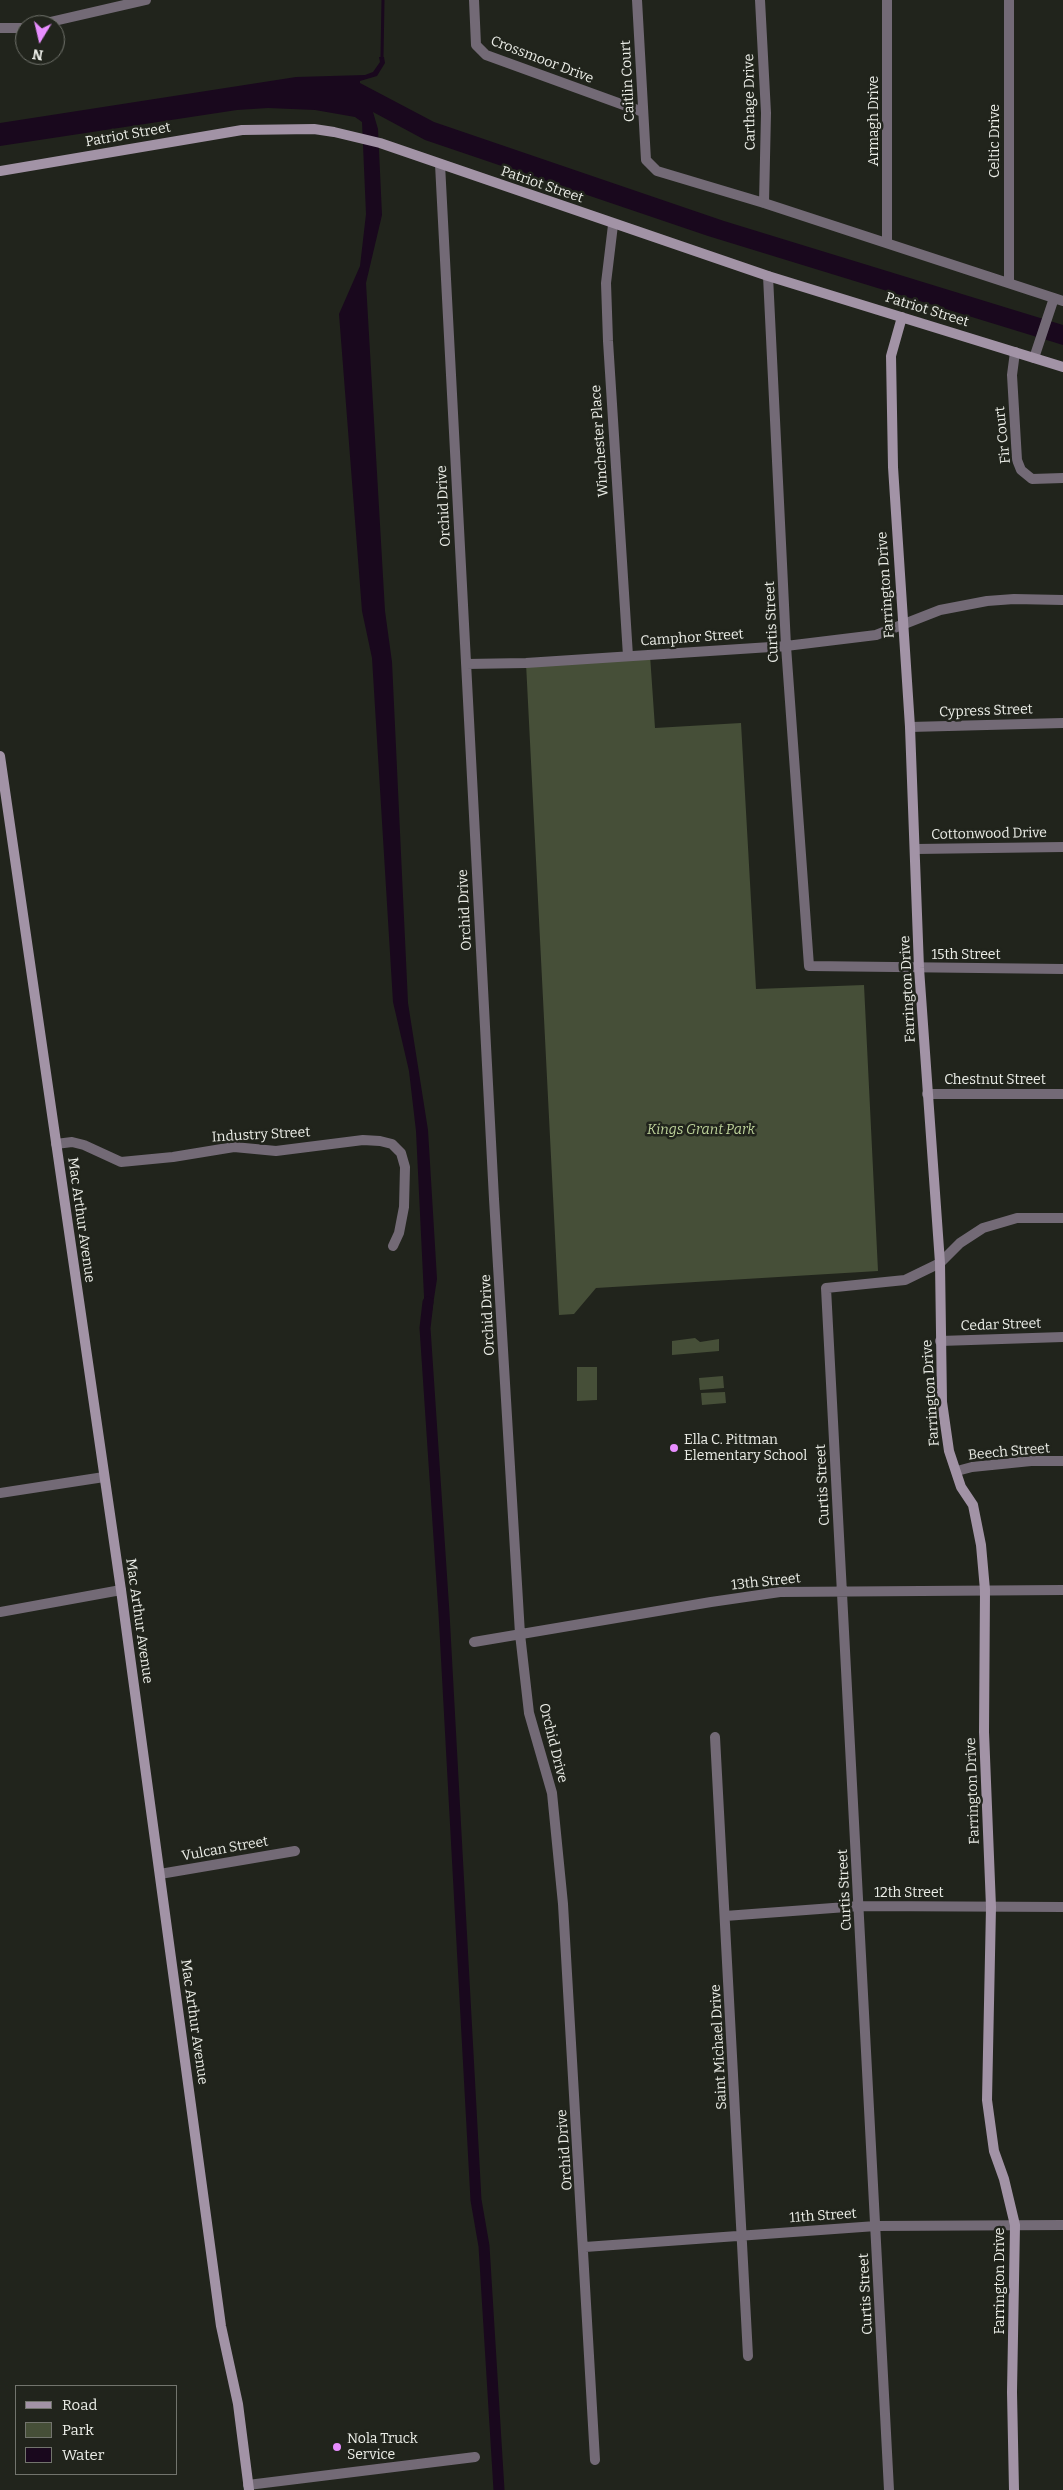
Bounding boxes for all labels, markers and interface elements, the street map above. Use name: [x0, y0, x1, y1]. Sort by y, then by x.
north arrow: [15, 15, 65, 65]
street label: Crossmoor Drive: [488, 33, 596, 87]
street label: Caitlin Court: [617, 40, 639, 122]
text: N: [31, 45, 44, 64]
street label: Carthage Drive: [741, 54, 759, 150]
street label: Armagh Drive: [866, 76, 882, 166]
street label: Celtic Drive: [987, 104, 1003, 178]
street label: Patriot Street: [84, 119, 172, 151]
street label: Patriot Street: [498, 163, 586, 207]
street label: Patriot Street: [883, 289, 971, 331]
street label: Winchester Place: [588, 384, 612, 498]
street label: Fir Court: [992, 406, 1014, 464]
street label: Orchid Drive: [433, 465, 455, 547]
street label: Farrington Drive: [874, 531, 898, 639]
street label: Curtis Street: [761, 581, 783, 663]
street label: Camphor Street: [640, 626, 744, 650]
street label: Cypress Street: [939, 701, 1033, 721]
street label: Cottonwood Drive: [931, 825, 1047, 843]
street label: Orchid Drive: [454, 869, 476, 951]
street label: Farrington Drive: [897, 935, 919, 1043]
street label: 15th Street: [931, 947, 1001, 963]
street label: Chestnut Street: [944, 1072, 1046, 1088]
park label: Kings Grant Park: [647, 1122, 755, 1138]
street label: Industry Street: [211, 1124, 311, 1146]
street label: Mac Arthur Avenue: [64, 1156, 98, 1284]
street label: Orchid Drive: [477, 1274, 499, 1356]
street label: Cedar Street: [960, 1315, 1042, 1335]
street label: Farrington Drive: [919, 1339, 943, 1447]
place label: Ella C. Pittman Elementary School: [684, 1432, 807, 1464]
street label: Beech Street: [967, 1440, 1051, 1464]
marker: Ella C. Pittman Elementary School: [668, 1442, 680, 1454]
street label: Curtis Street: [812, 1444, 834, 1526]
street label: Mac Arthur Avenue: [122, 1557, 156, 1685]
street label: 13th Street: [731, 1570, 801, 1594]
street label: Orchid Drive: [535, 1701, 571, 1785]
street label: Farrington Drive: [963, 1737, 983, 1845]
street label: Vulcan Street: [180, 1833, 270, 1865]
street label: Curtis Street: [834, 1849, 856, 1931]
street label: 12th Street: [874, 1885, 944, 1901]
street label: Mac Arthur Avenue: [177, 1958, 211, 2086]
street label: Saint Michael Drive: [707, 1984, 731, 2110]
street label: Orchid Drive: [554, 2109, 576, 2191]
street label: 11th Street: [789, 2205, 857, 2227]
street label: Farrington Drive: [992, 2228, 1008, 2334]
street label: Curtis Street: [855, 2253, 877, 2335]
legend: [15, 2385, 178, 2475]
text: Road: [62, 2396, 97, 2414]
text: Park: [62, 2421, 94, 2439]
place label: Nola Truck Service: [347, 2431, 418, 2464]
marker: Nola Truck Service: [331, 2441, 343, 2453]
text: Water: [62, 2446, 104, 2464]

